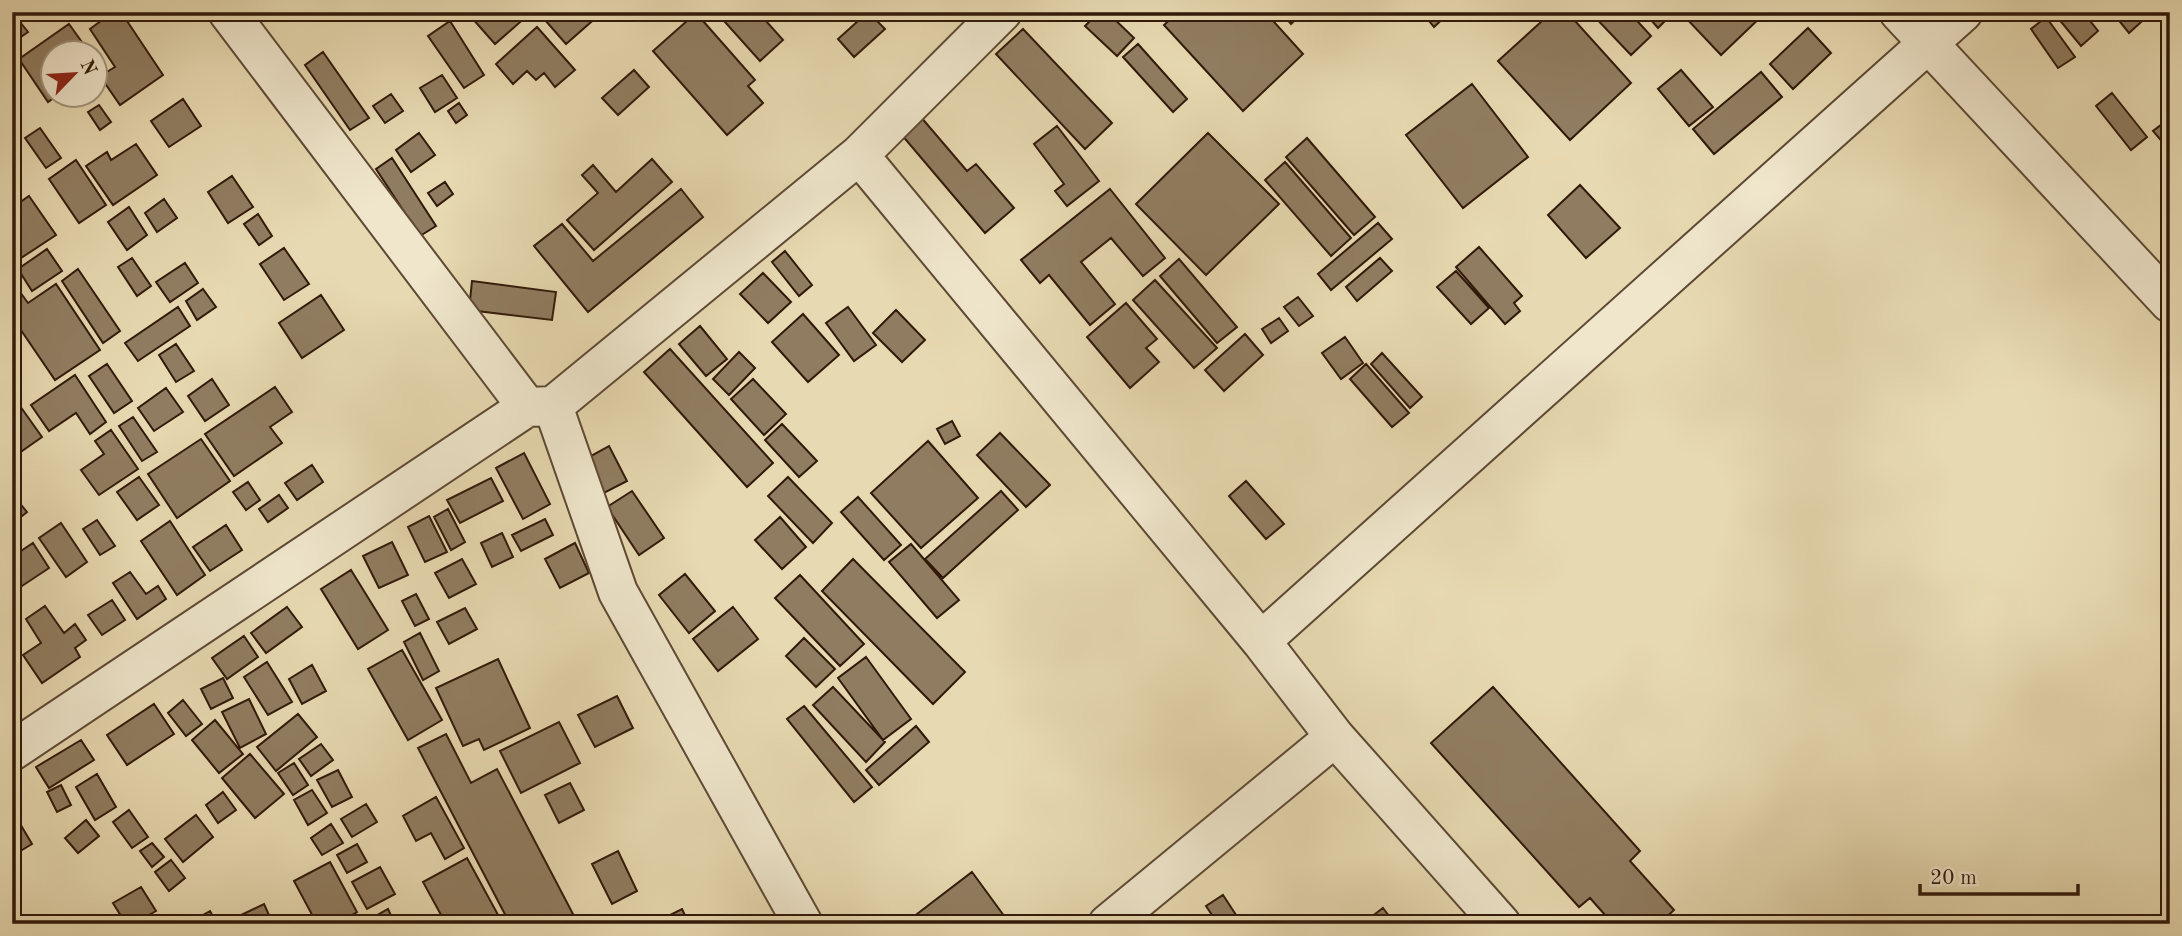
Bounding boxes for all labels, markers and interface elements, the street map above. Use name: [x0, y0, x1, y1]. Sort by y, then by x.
north arrow: [38, 38, 108, 108]
text: N: [75, 57, 99, 79]
scale bar: [1920, 852, 2077, 896]
text: 20 m: [1930, 868, 1977, 889]

